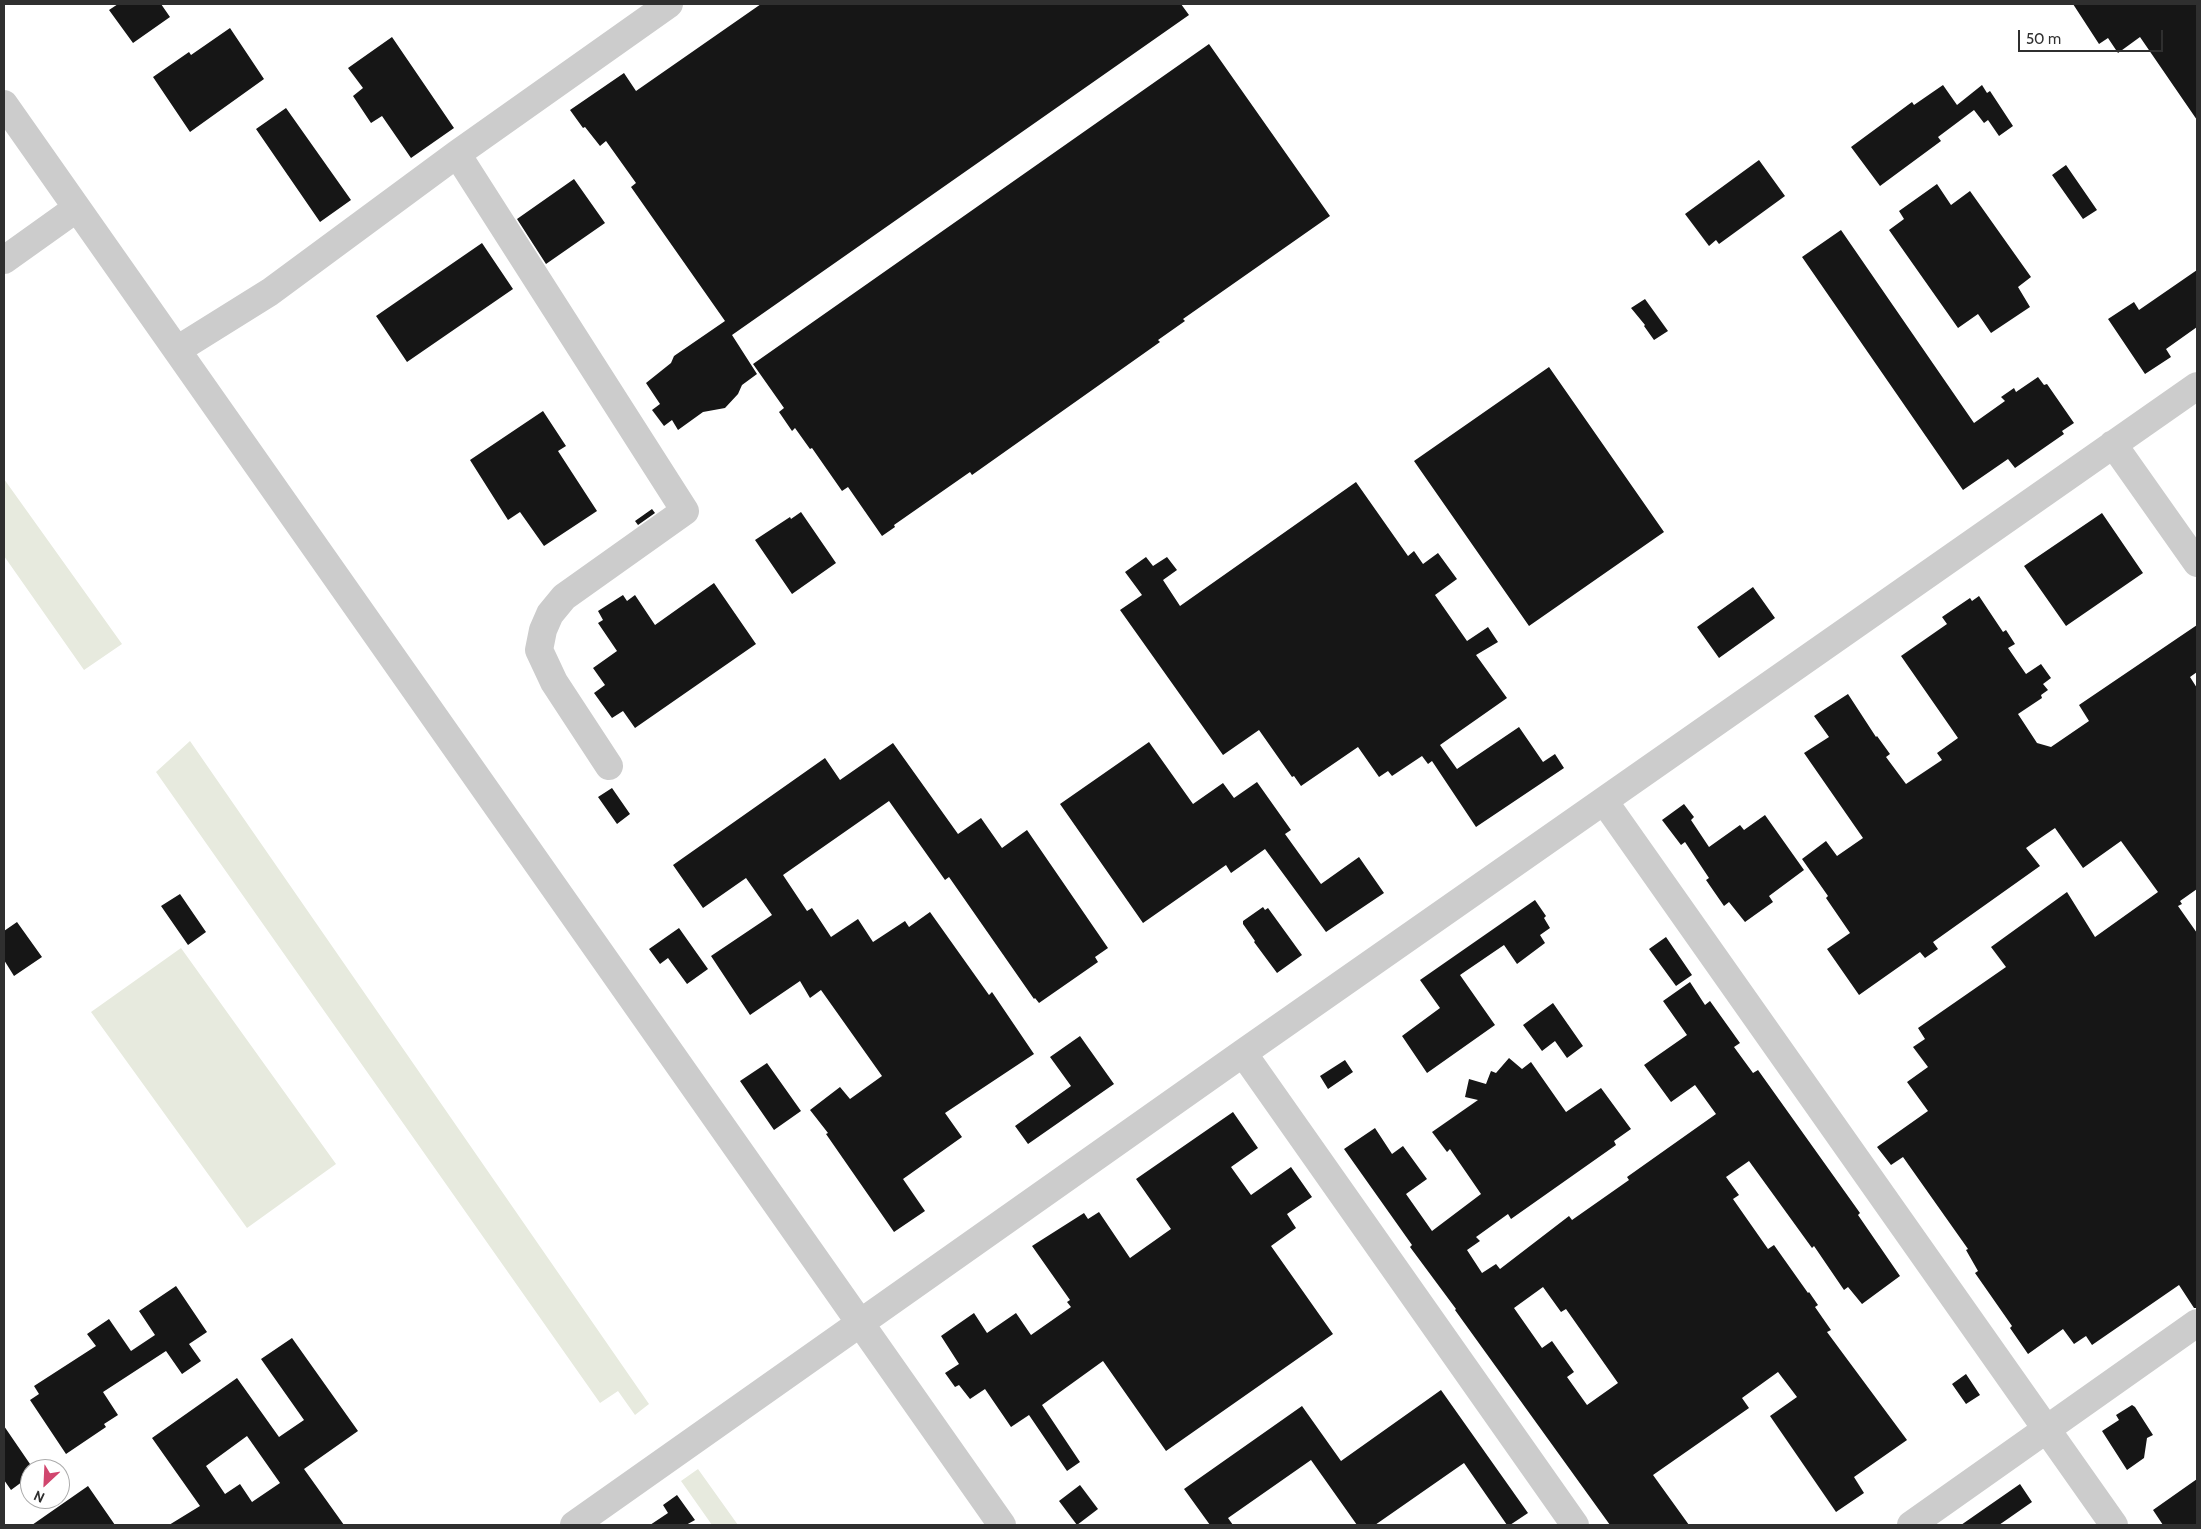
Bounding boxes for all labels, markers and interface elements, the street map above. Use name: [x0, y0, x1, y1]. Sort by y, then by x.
scale bar: [2021, 20, 2166, 52]
text: 50 m: [2026, 30, 2061, 48]
north arrow: [20, 1459, 70, 1509]
text: N: [31, 1486, 47, 1507]

